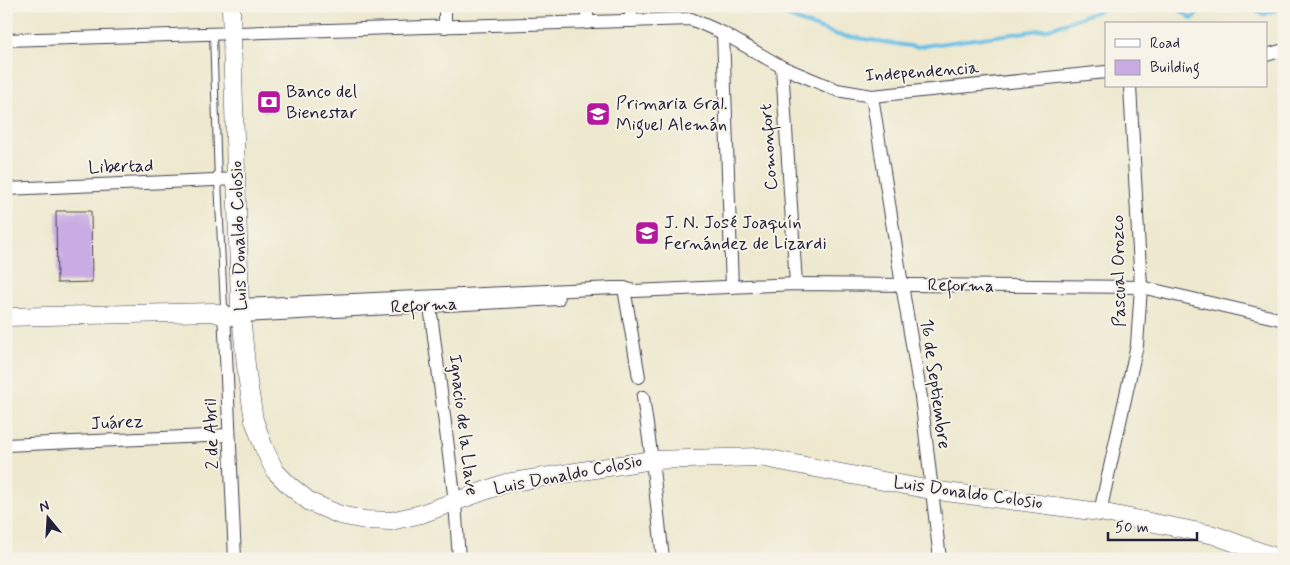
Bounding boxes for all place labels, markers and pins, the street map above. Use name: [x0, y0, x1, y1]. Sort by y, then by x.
place label: Banco del Bienestar: [286, 80, 358, 125]
bank icon: Banco del Bienestar: [256, 89, 282, 115]
place label: Primaria Gral. Miguel Alemán: [616, 92, 728, 139]
school or university icon: Primaria Gral. Miguel Alemán: [585, 101, 611, 127]
place label: J. N. José Joaquín Fernández de Lizardi: [664, 211, 827, 256]
school or university icon: J. N. José Joaquín Fernández de Lizardi: [634, 220, 660, 246]

